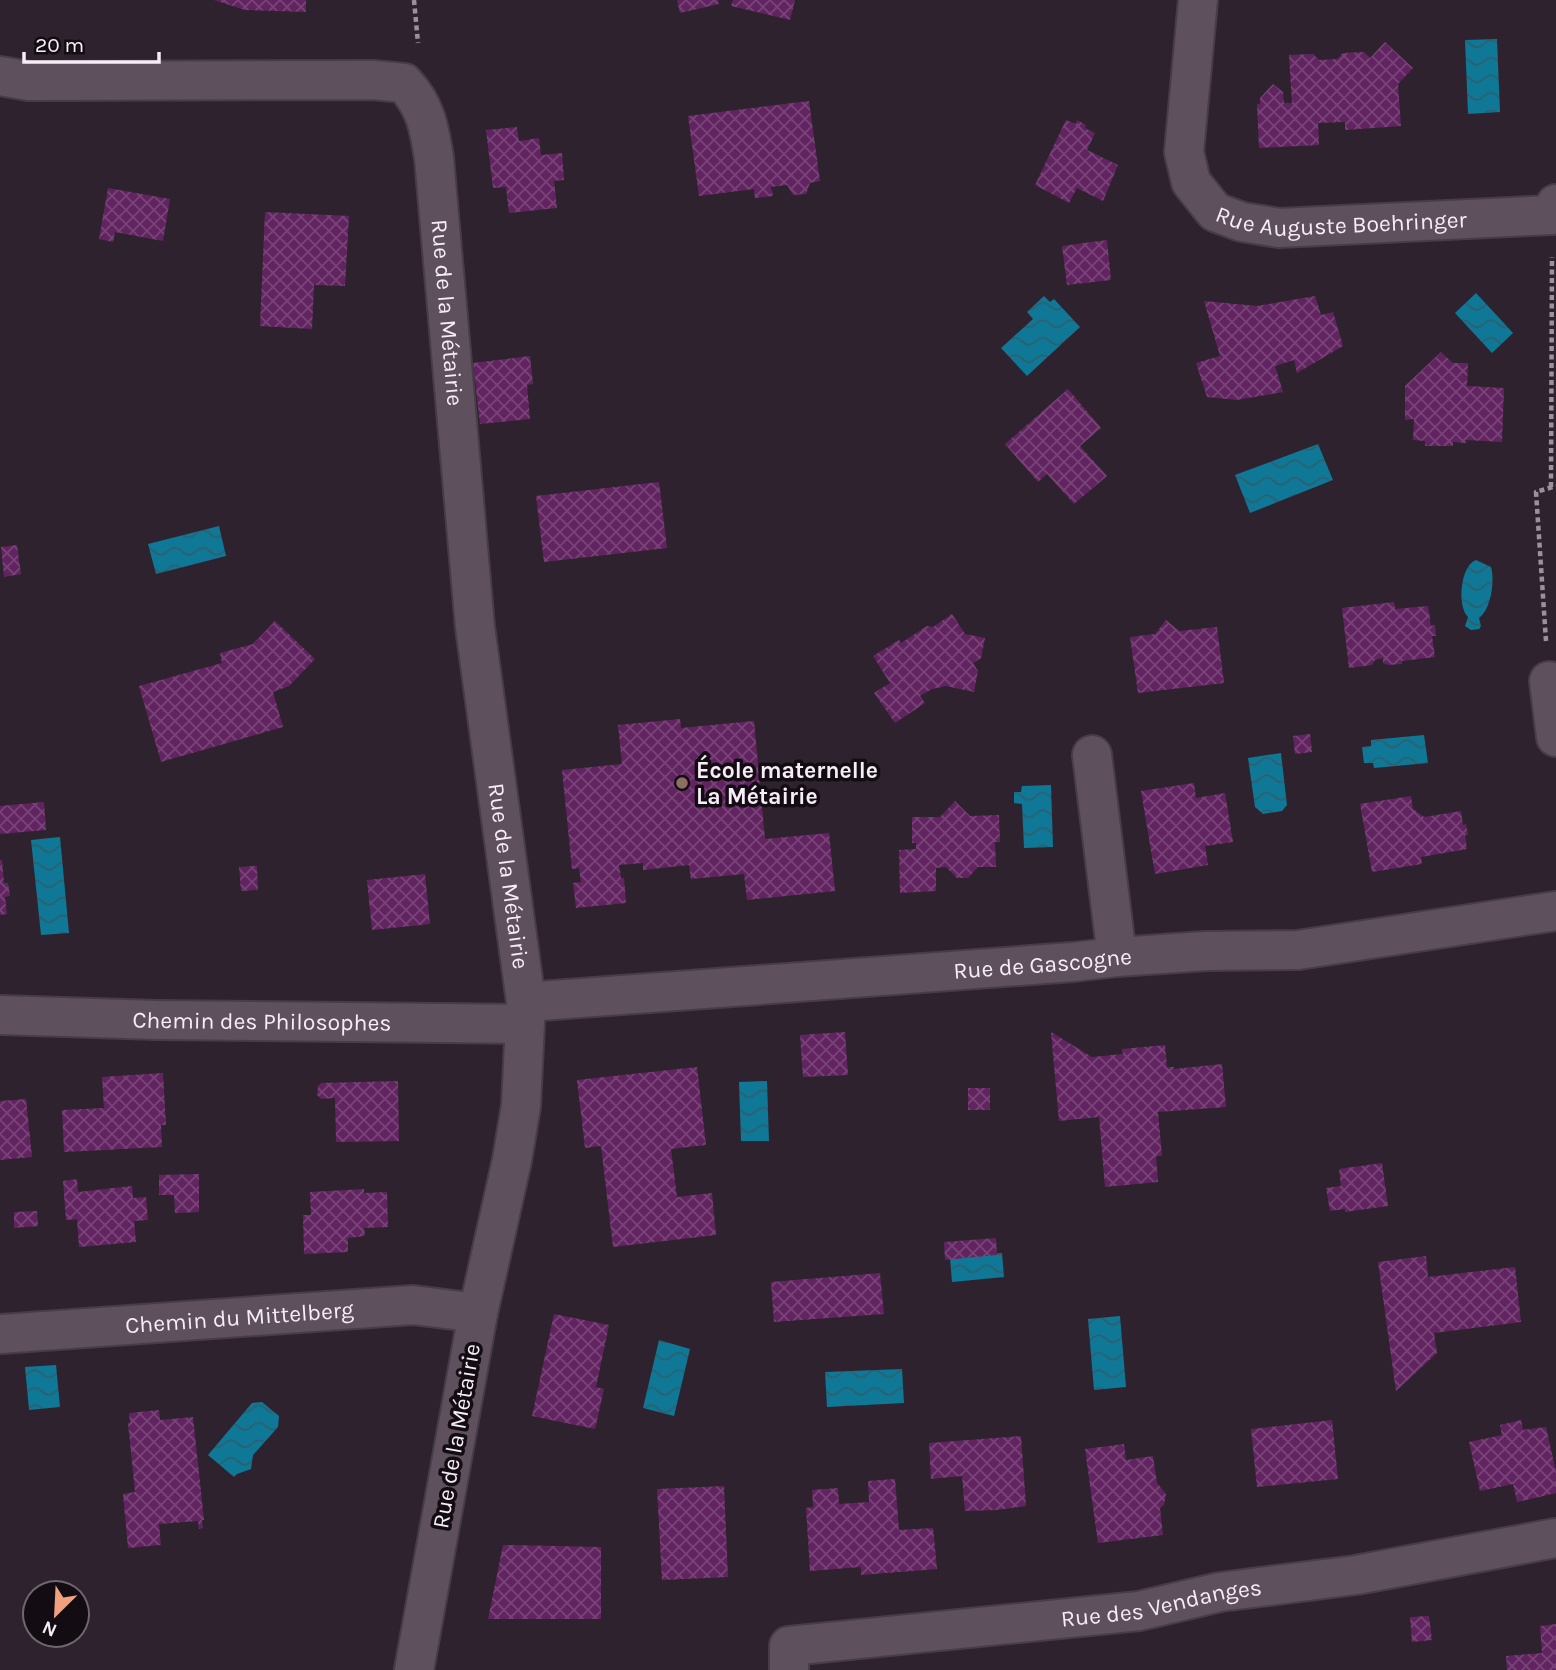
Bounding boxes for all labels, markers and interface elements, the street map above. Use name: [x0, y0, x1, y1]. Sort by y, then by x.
scale bar: [24, 21, 159, 65]
text: 20 m: [35, 33, 84, 57]
street label: Rue Auguste Boehringer: [1212, 201, 1468, 242]
street label: Rue de la Métairie: [425, 218, 469, 407]
place label: École maternelle La Métairie: [696, 754, 878, 810]
marker: École maternelle La Métairie: [674, 775, 690, 791]
street label: Rue de la Métairie: [482, 782, 534, 971]
street label: Rue de Gascogne: [952, 943, 1133, 985]
street label: Chemin des Philosophes: [132, 1006, 392, 1037]
street label: Chemin du Mittelberg: [124, 1296, 355, 1339]
street label: Rue de la Métairie: [427, 1342, 486, 1531]
street label: Rue des Vendanges: [1060, 1574, 1263, 1633]
north arrow: [21, 1579, 91, 1649]
text: N: [39, 1616, 60, 1641]

